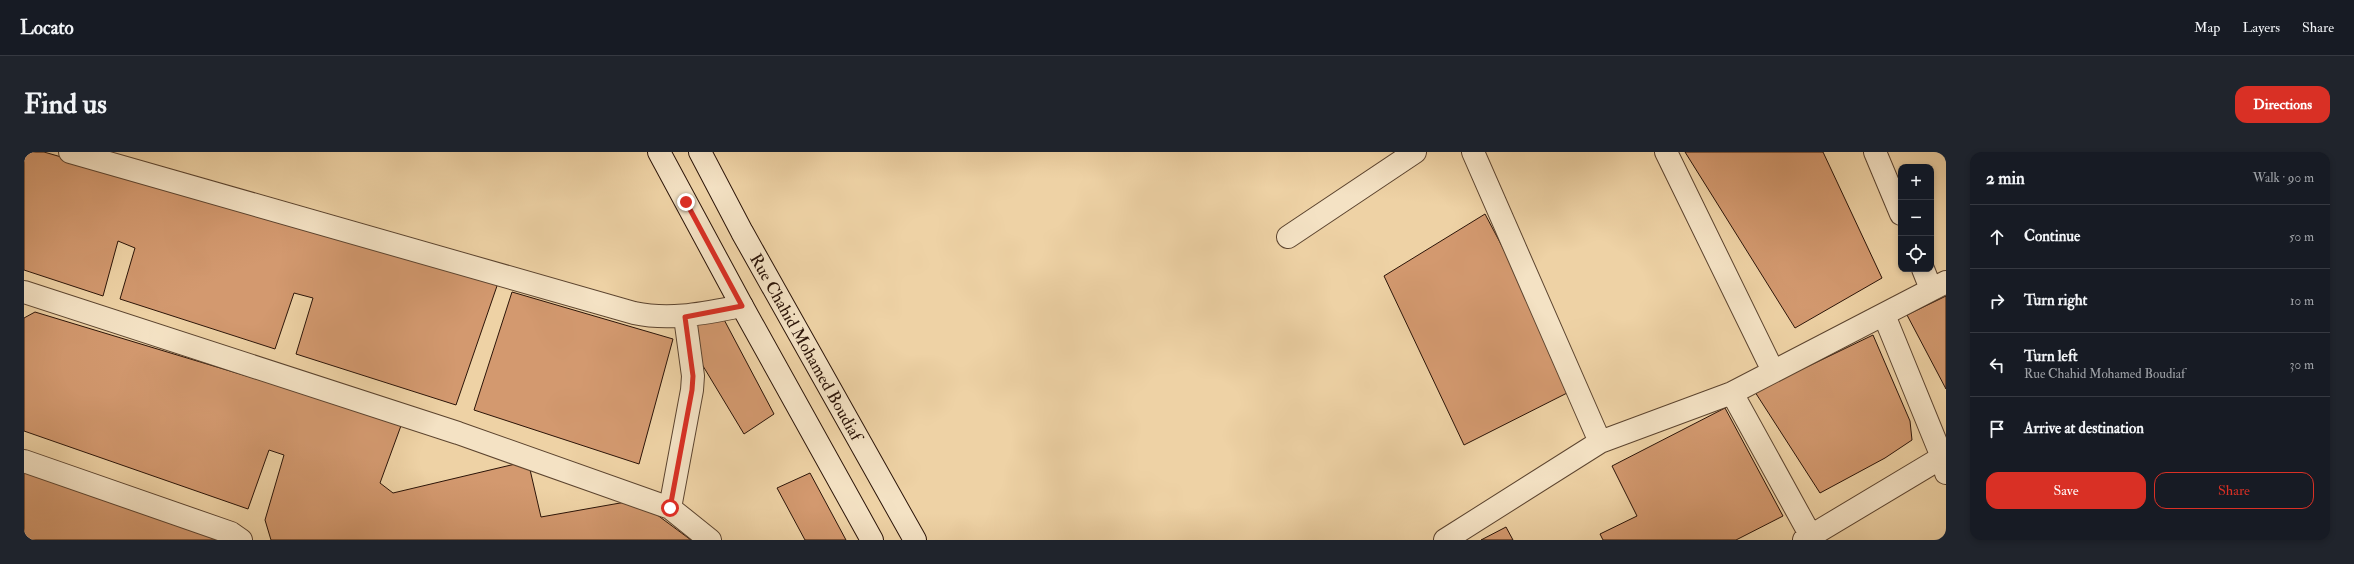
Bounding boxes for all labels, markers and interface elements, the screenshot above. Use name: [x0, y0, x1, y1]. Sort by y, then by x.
text: Locato: [20, 16, 74, 40]
text: Map: [2194, 19, 2220, 36]
text: Layers: [2242, 19, 2280, 36]
text: Share: [2302, 19, 2334, 36]
button: Directions: [2235, 86, 2330, 123]
text: Find us: [24, 87, 107, 122]
map controls: [1898, 164, 1934, 272]
button: +: [1898, 164, 1934, 200]
text: 2 min: [1986, 168, 2025, 189]
text: Walk · 90 m: [2253, 170, 2314, 186]
route end: [677, 193, 695, 211]
button: −: [1898, 200, 1934, 236]
icon: ahead: [1986, 226, 2008, 248]
text: Continue: [2024, 227, 2080, 246]
text: 50 m: [2289, 229, 2314, 245]
button: locate: [1898, 236, 1934, 272]
street label: Rue Chahid Mohamed Boudiaf: [745, 250, 868, 446]
icon: right: [1986, 290, 2008, 312]
text: Turn right: [2024, 291, 2087, 310]
text: 10 m: [2290, 293, 2314, 309]
text: Turn left: [2024, 347, 2078, 366]
icon: left: [1986, 354, 2008, 376]
text: 30 m: [2290, 357, 2314, 373]
text: Rue Chahid Mohamed Boudiaf: [2024, 366, 2185, 382]
icon: arrive: [1986, 418, 2008, 440]
text: Arrive at destination: [2024, 419, 2144, 438]
button: Save: [1986, 472, 2146, 509]
button: Share: [2154, 472, 2314, 509]
route start: [661, 499, 679, 517]

